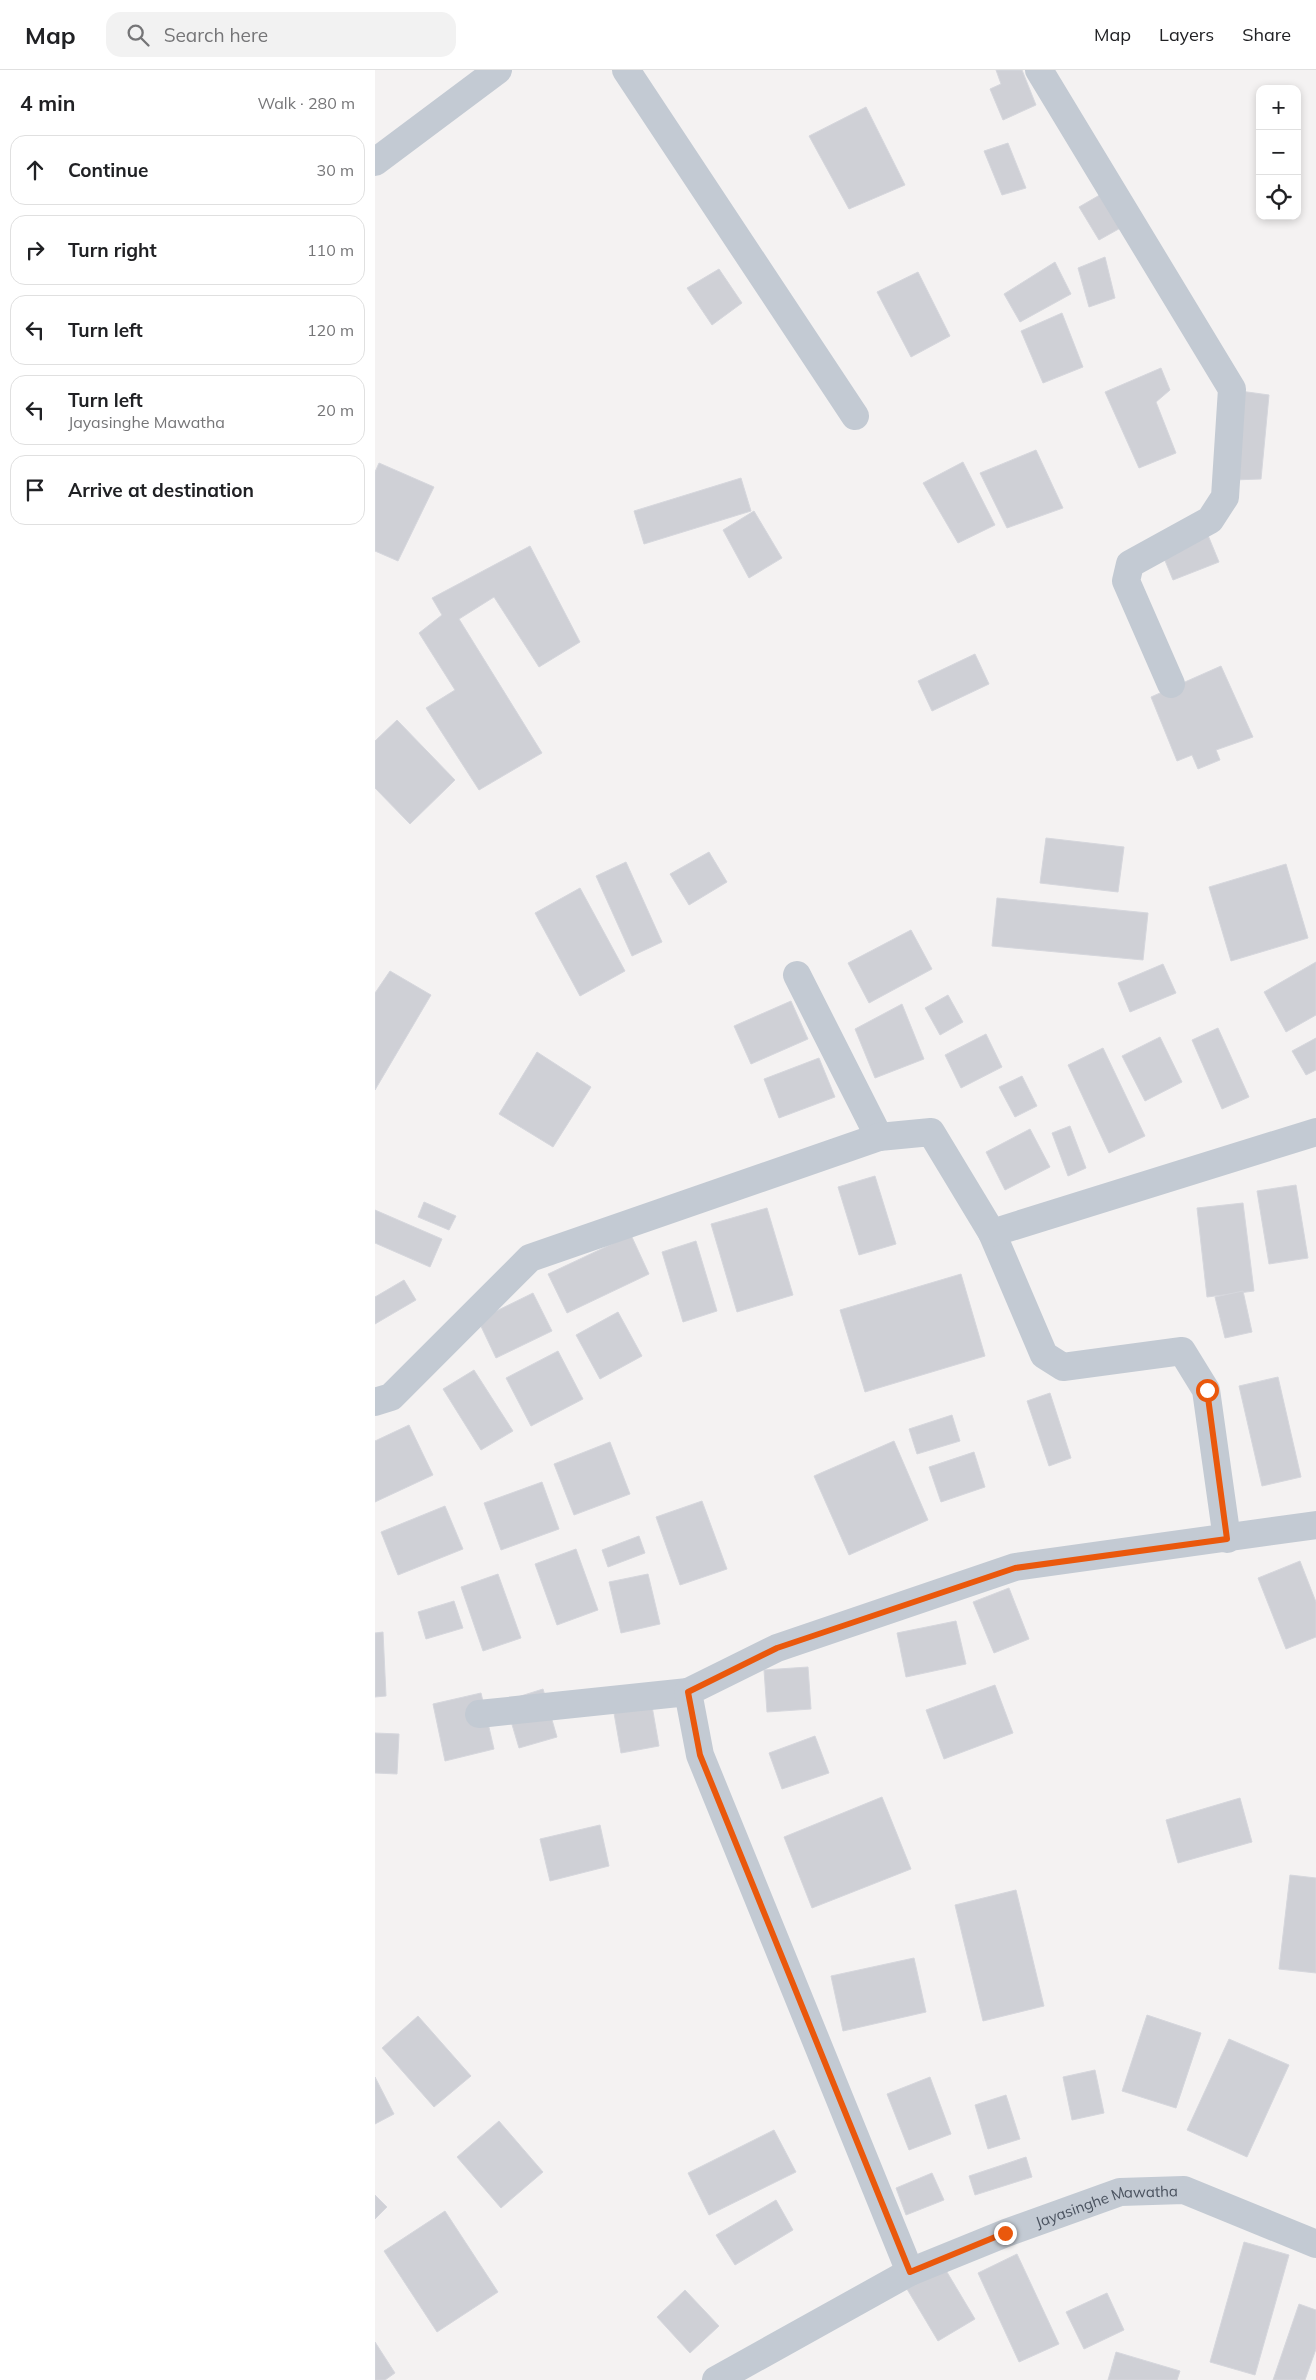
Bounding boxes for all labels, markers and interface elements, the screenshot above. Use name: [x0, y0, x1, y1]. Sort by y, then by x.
search box: [106, 12, 456, 57]
text: Map: [25, 20, 76, 50]
icon: search: [124, 21, 152, 49]
text: Search here: [164, 23, 268, 47]
text: Map: [1094, 23, 1131, 46]
text: Layers: [1159, 23, 1214, 46]
text: Share: [1242, 23, 1291, 46]
map controls: [1256, 85, 1301, 220]
button: +: [1256, 85, 1301, 130]
text: 4 min: [20, 90, 75, 116]
text: Walk · 280 m: [257, 93, 355, 113]
button: −: [1256, 130, 1301, 175]
icon: ahead: [21, 156, 49, 184]
text: Continue: [68, 158, 148, 182]
text: 30 m: [317, 160, 354, 180]
button: locate: [1256, 175, 1301, 220]
icon: right: [21, 236, 49, 264]
text: Turn right: [68, 238, 157, 262]
text: 110 m: [307, 240, 354, 260]
icon: left: [21, 316, 49, 344]
text: Turn left: [68, 318, 143, 342]
text: 120 m: [307, 320, 354, 340]
text: Turn left: [68, 388, 143, 412]
icon: left: [21, 396, 49, 424]
text: 20 m: [317, 400, 354, 420]
text: Jayasinghe Mawatha: [68, 412, 225, 432]
icon: arrive: [21, 476, 49, 504]
text: Arrive at destination: [68, 478, 254, 502]
route start: [1196, 1379, 1219, 1402]
street label: Jayasinghe Mawatha: [1033, 2181, 1178, 2231]
route end: [994, 2222, 1017, 2245]

